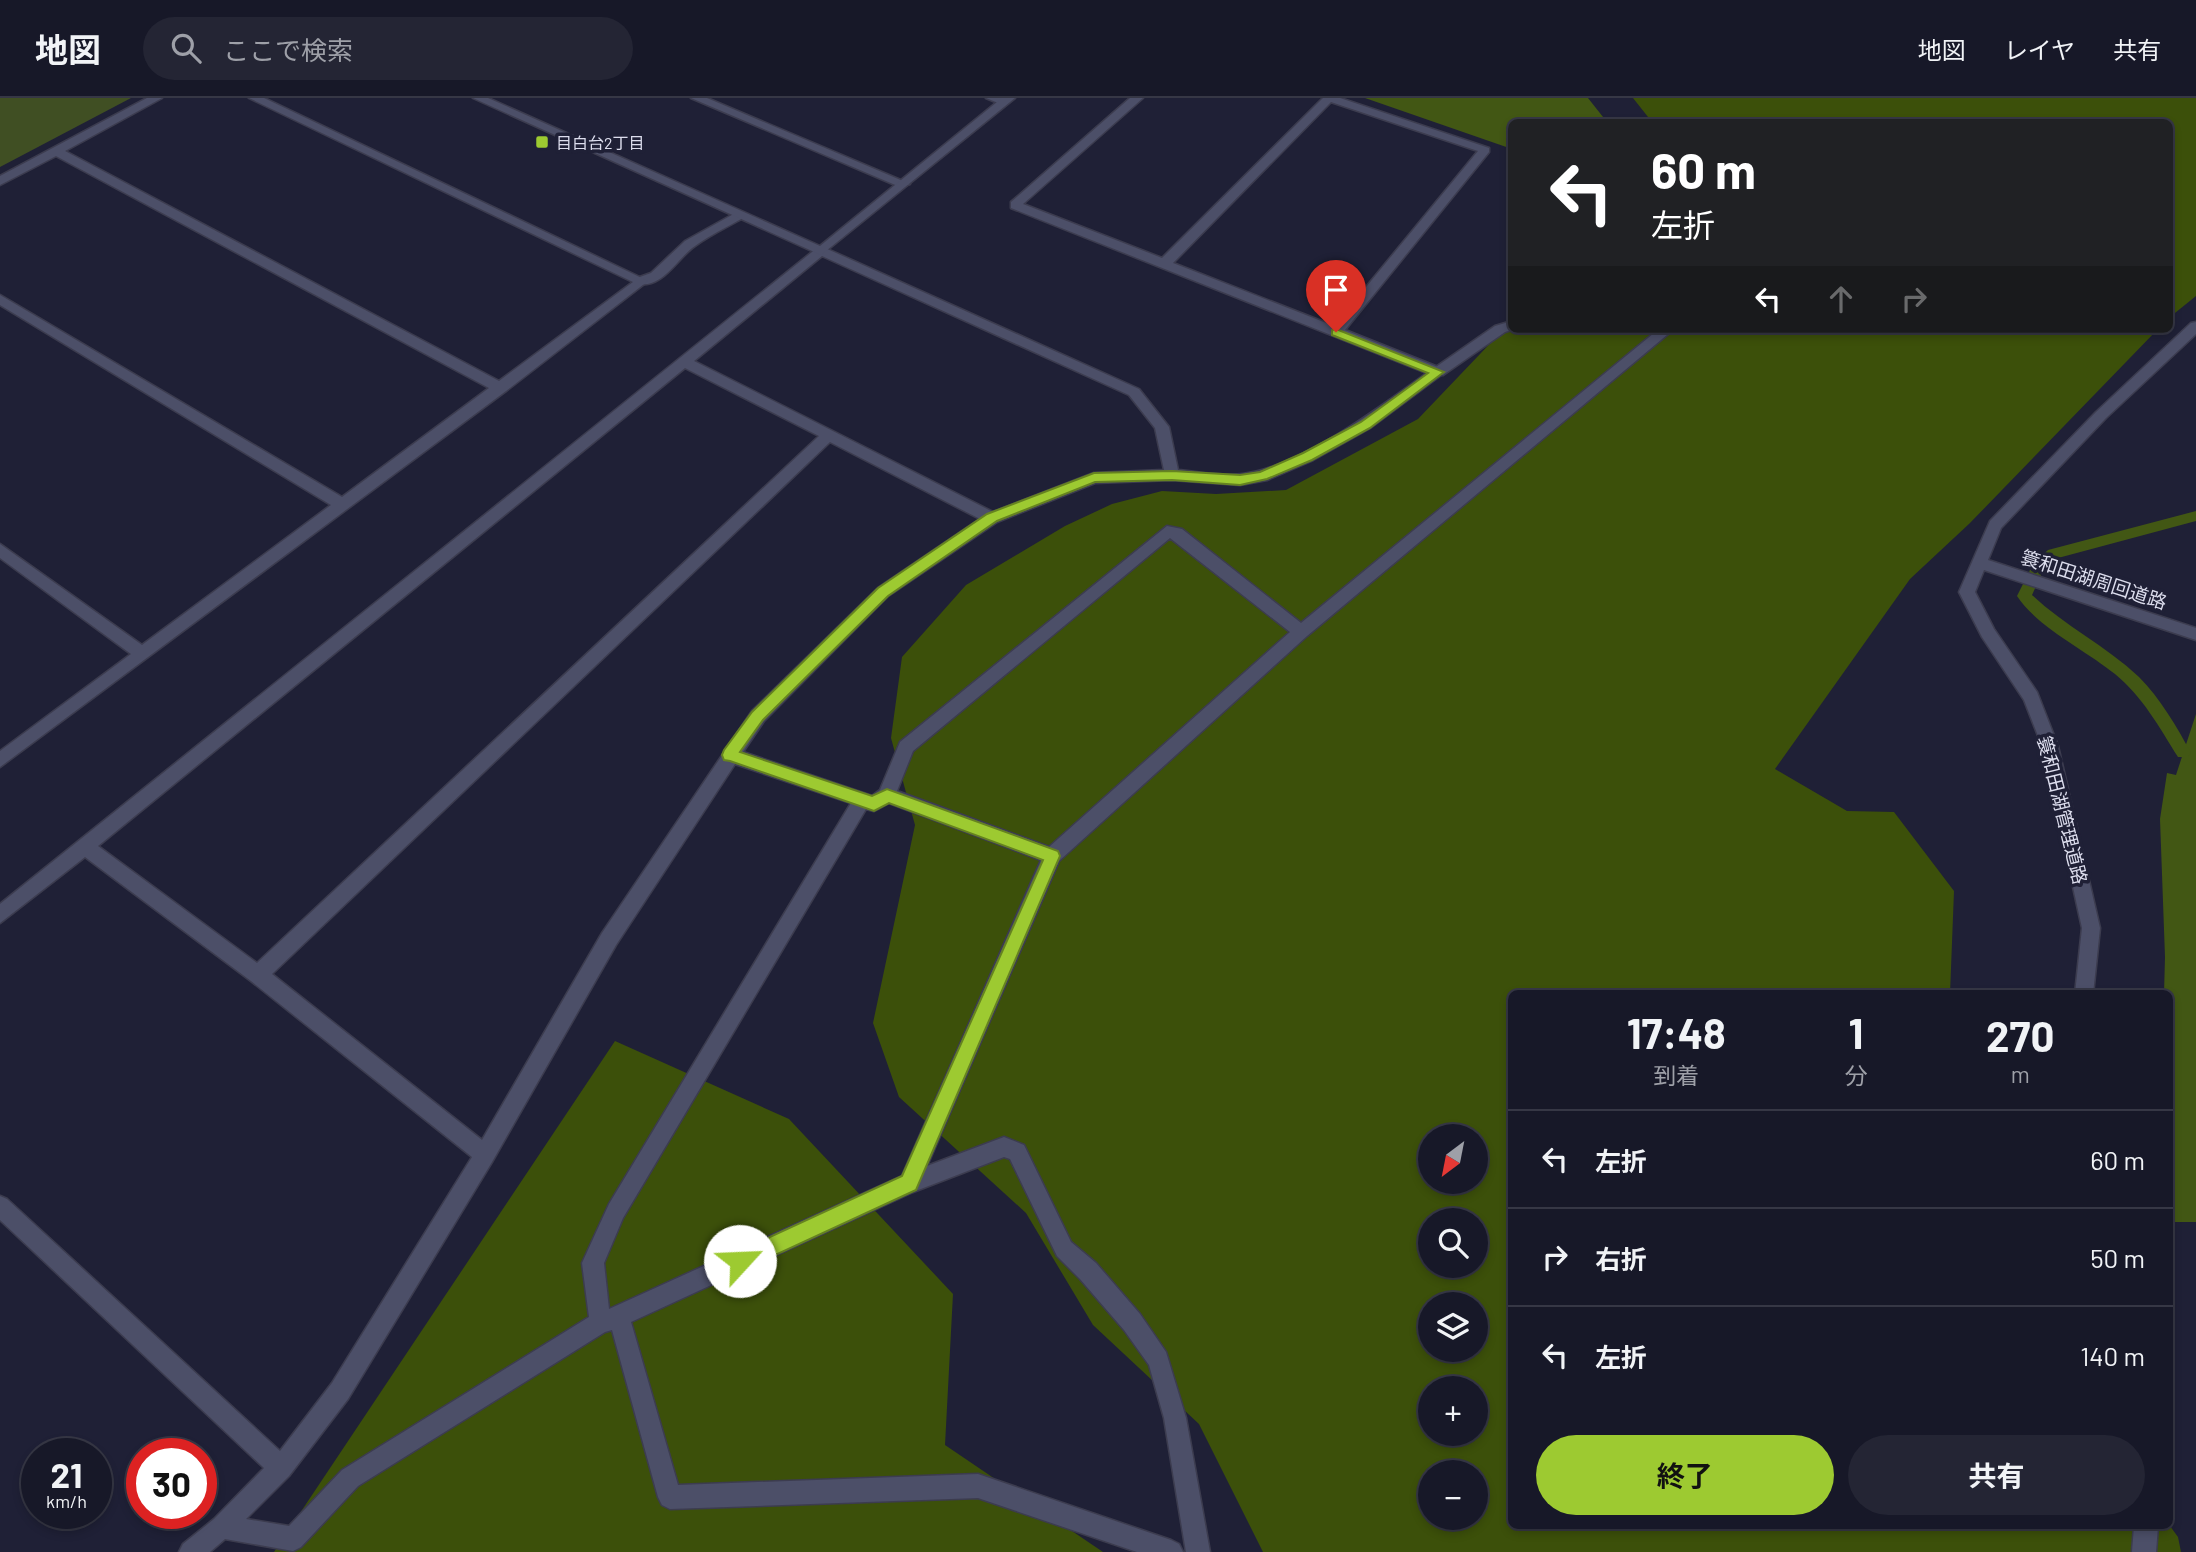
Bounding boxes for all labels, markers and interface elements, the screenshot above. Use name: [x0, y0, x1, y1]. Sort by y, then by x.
search box: [143, 17, 633, 80]
text: 地図: [35, 29, 101, 69]
icon: search: [167, 29, 205, 67]
text: ここで検索: [223, 34, 353, 65]
text: 地図: [1918, 35, 1966, 64]
text: レイヤ: [2004, 35, 2075, 64]
text: 共有: [2113, 35, 2161, 64]
place label: 目白台2丁目: [556, 133, 645, 152]
marker: 目白台2丁目: [534, 134, 550, 150]
text: 60 m: [1651, 140, 1756, 199]
icon: left: [1536, 147, 1627, 238]
text: 左折: [1651, 205, 1715, 243]
pin: [1306, 260, 1366, 332]
icon: arrive: [1317, 271, 1355, 309]
icon: left: [1749, 280, 1787, 318]
icon: ahead: [1822, 280, 1860, 318]
icon: right: [1895, 280, 1933, 318]
street label: 簑和田湖周回道路: [2018, 545, 2170, 613]
street label: 簑和田湖管理道路: [2033, 733, 2093, 887]
text: 17:48: [1627, 1007, 1726, 1057]
text: 1: [1848, 1007, 1863, 1057]
text: 270: [1986, 1010, 2054, 1060]
text: m: [2011, 1060, 2030, 1088]
text: 到着: [1653, 1061, 1699, 1089]
text: 分: [1844, 1061, 1867, 1089]
north arrow: [1418, 1124, 1488, 1194]
map controls: [1418, 1124, 1488, 1530]
icon: left: [1536, 1140, 1574, 1178]
text: 60 m: [2090, 1144, 2145, 1175]
text: 左折: [1595, 1145, 1647, 1176]
button: search: [1418, 1208, 1488, 1278]
position arrow: [703, 1224, 777, 1298]
icon: right: [1536, 1238, 1574, 1276]
text: 50 m: [2090, 1242, 2145, 1273]
text: 右折: [1595, 1243, 1647, 1274]
button: layers: [1418, 1292, 1488, 1362]
icon: left: [1536, 1336, 1574, 1374]
text: 140 m: [2080, 1340, 2145, 1371]
text: 左折: [1595, 1341, 1647, 1372]
button: +: [1418, 1376, 1488, 1446]
button: 終了: [1536, 1435, 1834, 1515]
button: 共有: [1848, 1435, 2145, 1515]
speed limit sign: 30: [126, 1438, 217, 1529]
text: 21: [51, 1453, 82, 1495]
button: −: [1418, 1460, 1488, 1530]
text: km/h: [46, 1490, 87, 1512]

